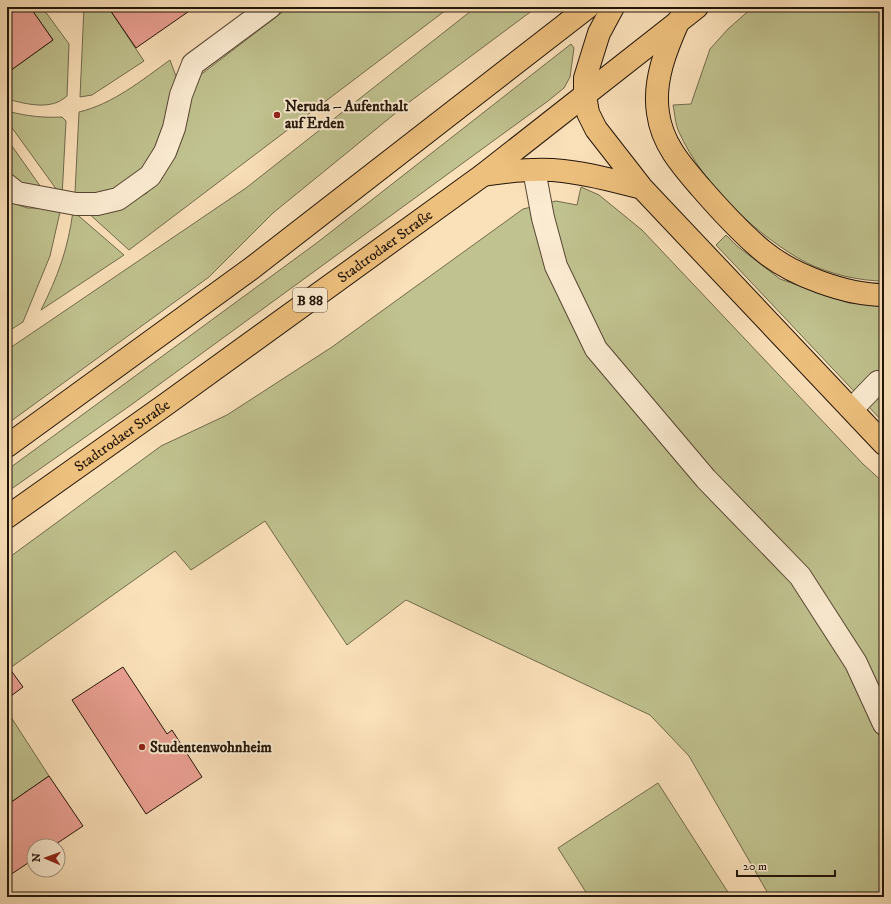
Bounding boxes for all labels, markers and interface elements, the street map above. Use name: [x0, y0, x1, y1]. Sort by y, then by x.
place label: Neruda – Aufenthalt auf Erden: [285, 97, 408, 133]
marker: Neruda – Aufenthalt auf Erden: [272, 110, 282, 120]
street label: Stadtrodaer Straße: [334, 206, 437, 287]
road number: B 88: [293, 288, 327, 312]
street label: Stadtrodaer Straße: [71, 395, 174, 476]
place label: Studentenwohnheim: [150, 738, 273, 757]
marker: Studentenwohnheim: [137, 742, 147, 752]
north arrow: [26, 838, 66, 878]
scale bar: [737, 852, 835, 878]
text: N: [30, 853, 44, 862]
text: 20 m: [743, 859, 767, 874]

